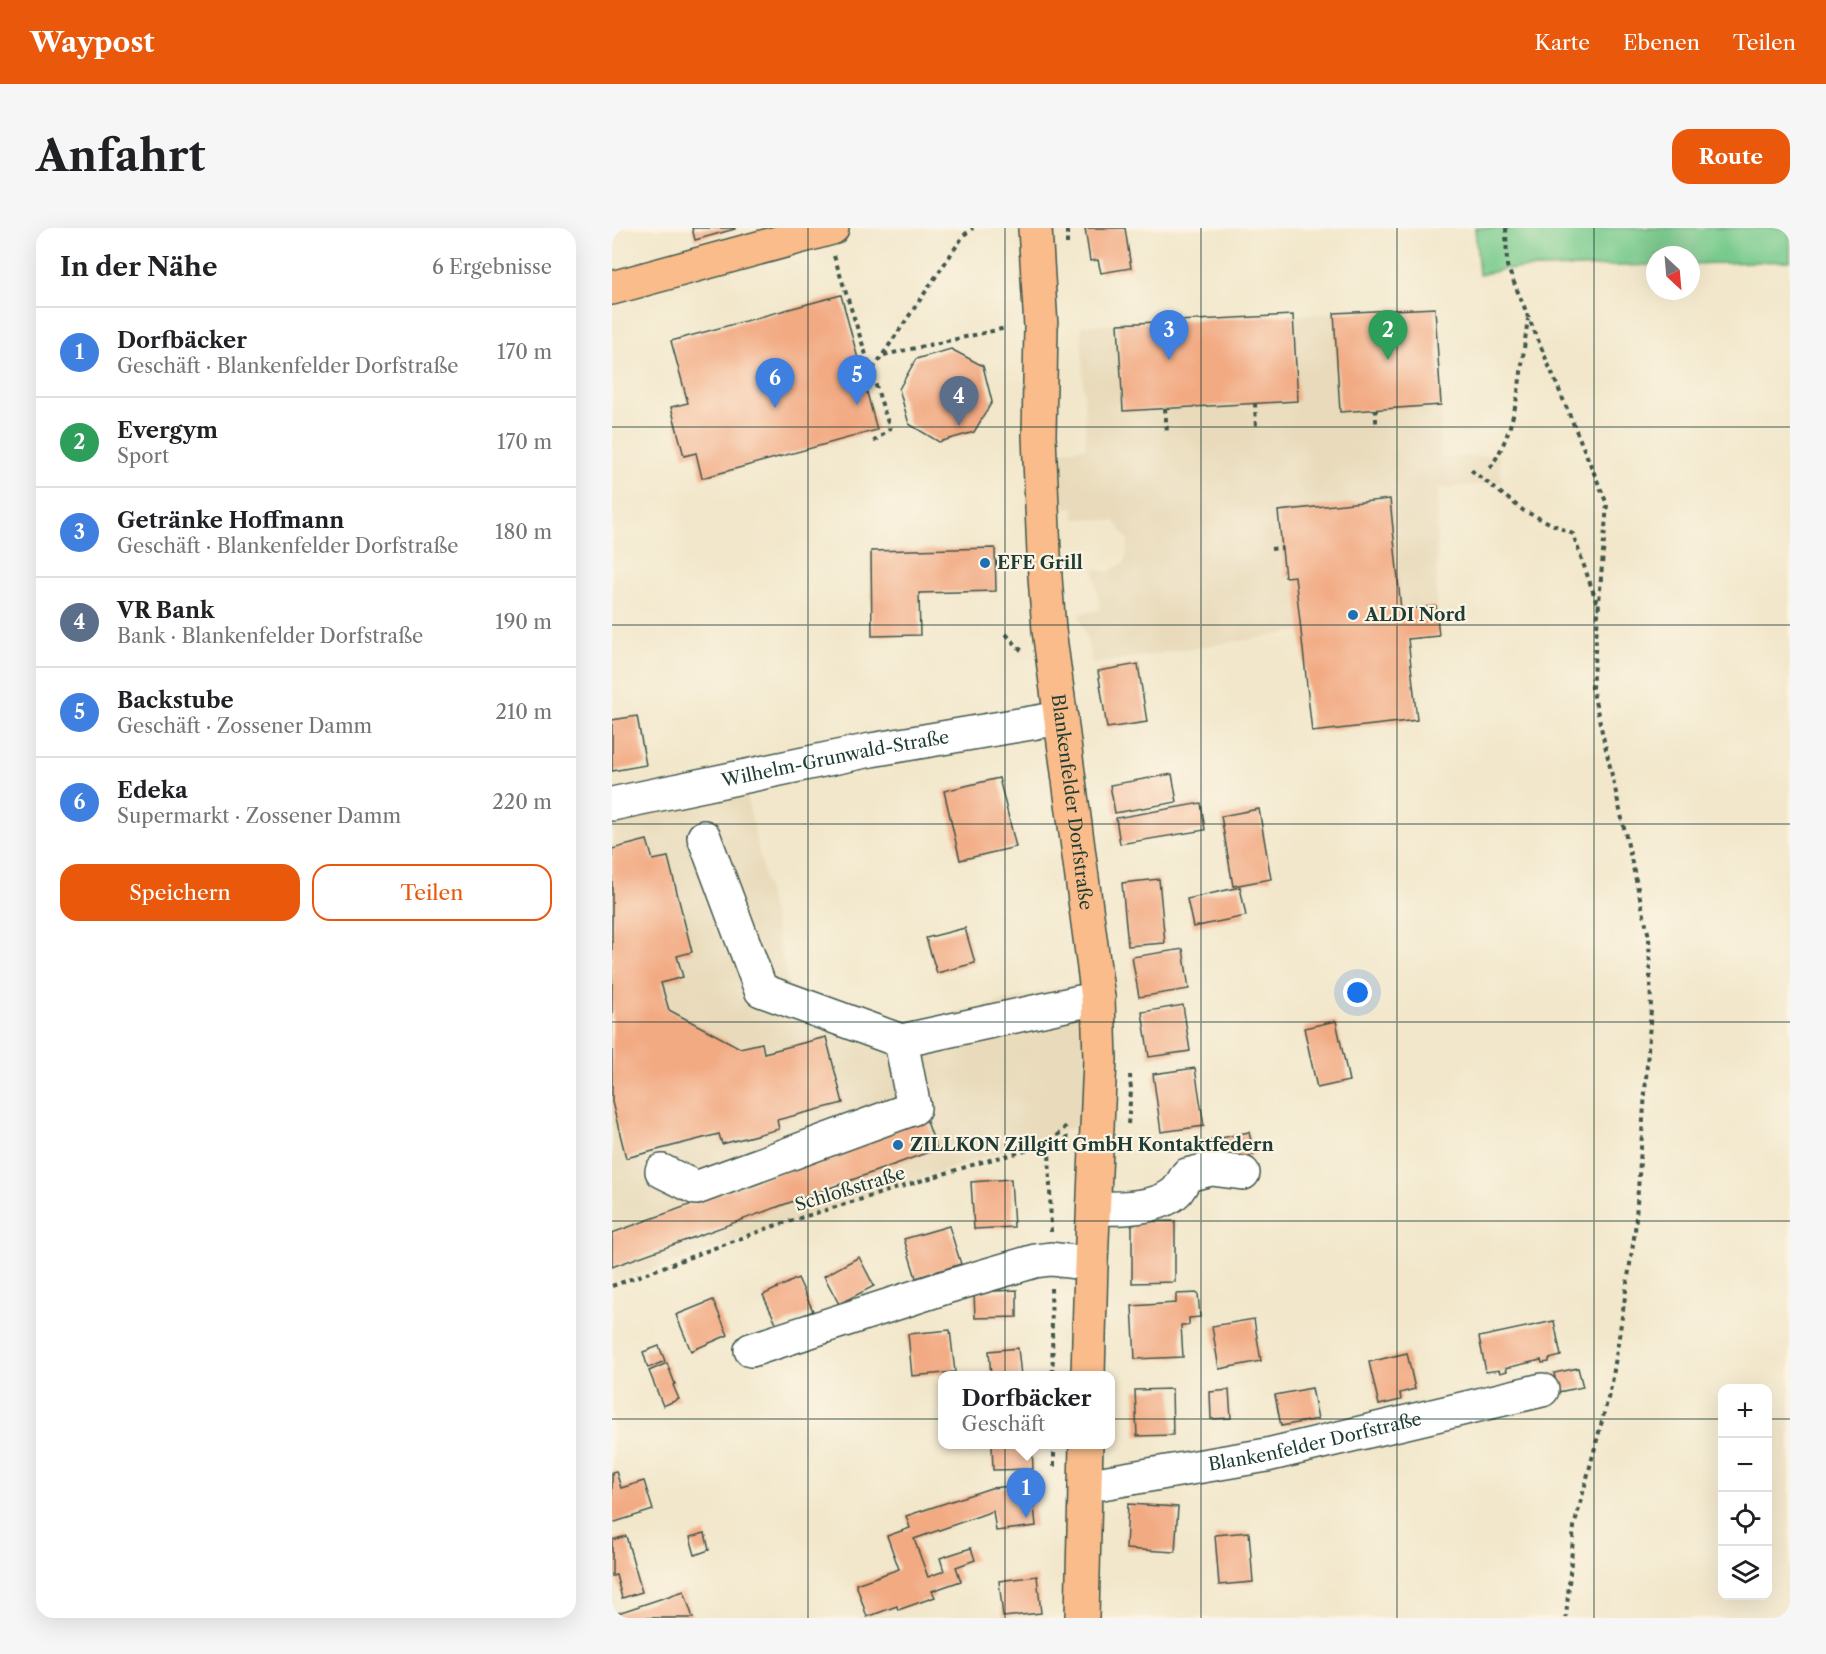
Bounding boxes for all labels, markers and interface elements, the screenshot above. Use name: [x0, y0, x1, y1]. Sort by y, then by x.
text: Waypost: [30, 25, 154, 59]
text: Karte: [1535, 30, 1590, 55]
text: Ebenen: [1623, 30, 1700, 55]
text: Teilen: [1733, 30, 1796, 55]
button: Route: [1672, 129, 1790, 184]
text: Anfahrt: [36, 130, 205, 182]
north arrow: [1646, 246, 1700, 300]
text: In der Nähe: [60, 251, 217, 283]
text: 6 Ergebnisse: [432, 255, 552, 279]
pin: 3: [1150, 310, 1188, 360]
pin: 2: [1368, 310, 1408, 360]
text: Dorfbäcker: [117, 327, 247, 354]
text: 1: [75, 340, 84, 364]
text: 170 m: [497, 340, 552, 364]
text: Geschäft · Blankenfelder Dorfstraße: [117, 354, 459, 378]
pin: 5: [838, 356, 876, 405]
pin: 6: [756, 358, 794, 408]
pin: 4: [940, 376, 978, 426]
text: Evergym: [117, 417, 218, 444]
text: 2: [74, 430, 85, 454]
text: 170 m: [497, 430, 552, 454]
text: Sport: [117, 444, 169, 468]
text: Getränke Hoffmann: [117, 507, 344, 534]
text: 3: [74, 520, 85, 544]
text: 180 m: [495, 520, 552, 544]
text: Geschäft · Blankenfelder Dorfstraße: [117, 534, 459, 558]
place label: EFE Grill: [997, 552, 1083, 574]
marker: EFE Grill: [978, 556, 992, 570]
text: VR Bank: [117, 597, 214, 624]
place label: ALDI Nord: [1364, 604, 1466, 626]
marker: ALDI Nord: [1346, 608, 1360, 622]
text: 4: [74, 610, 85, 634]
text: 190 m: [495, 610, 552, 634]
text: Bank · Blankenfelder Dorfstraße: [117, 624, 423, 648]
text: Backstube: [117, 687, 234, 714]
street label: Blankenfelder Dorfstraße: [1047, 693, 1097, 911]
text: 5: [74, 700, 85, 724]
text: 210 m: [495, 700, 552, 724]
text: Geschäft · Zossener Damm: [117, 714, 372, 738]
street label: Wilhelm-Grunwald-Straße: [719, 726, 951, 792]
text: Edeka: [117, 777, 188, 804]
text: 6: [74, 790, 85, 814]
text: 220 m: [492, 790, 552, 814]
text: Supermarkt · Zossener Damm: [117, 804, 401, 828]
button: Speichern: [60, 864, 300, 921]
button: Teilen: [312, 864, 552, 921]
your location: [1343, 978, 1372, 1007]
place label: ZILLKON Zillgitt GmbH Kontaktfedern: [910, 1134, 1275, 1156]
marker: ZILLKON Zillgitt GmbH Kontaktfedern: [891, 1138, 905, 1152]
street label: Schloßstraße: [792, 1162, 908, 1216]
popup: [938, 1371, 1115, 1449]
map controls: [1718, 1384, 1772, 1600]
button: +: [1718, 1384, 1772, 1438]
text: Dorfbäcker: [962, 1385, 1091, 1412]
street label: Blankenfelder Dorfstraße: [1207, 1408, 1424, 1476]
text: Geschäft: [962, 1412, 1045, 1436]
button: −: [1718, 1438, 1772, 1492]
pin: 1: [1006, 1468, 1046, 1518]
button: locate: [1718, 1492, 1772, 1546]
button: layers: [1718, 1546, 1772, 1600]

